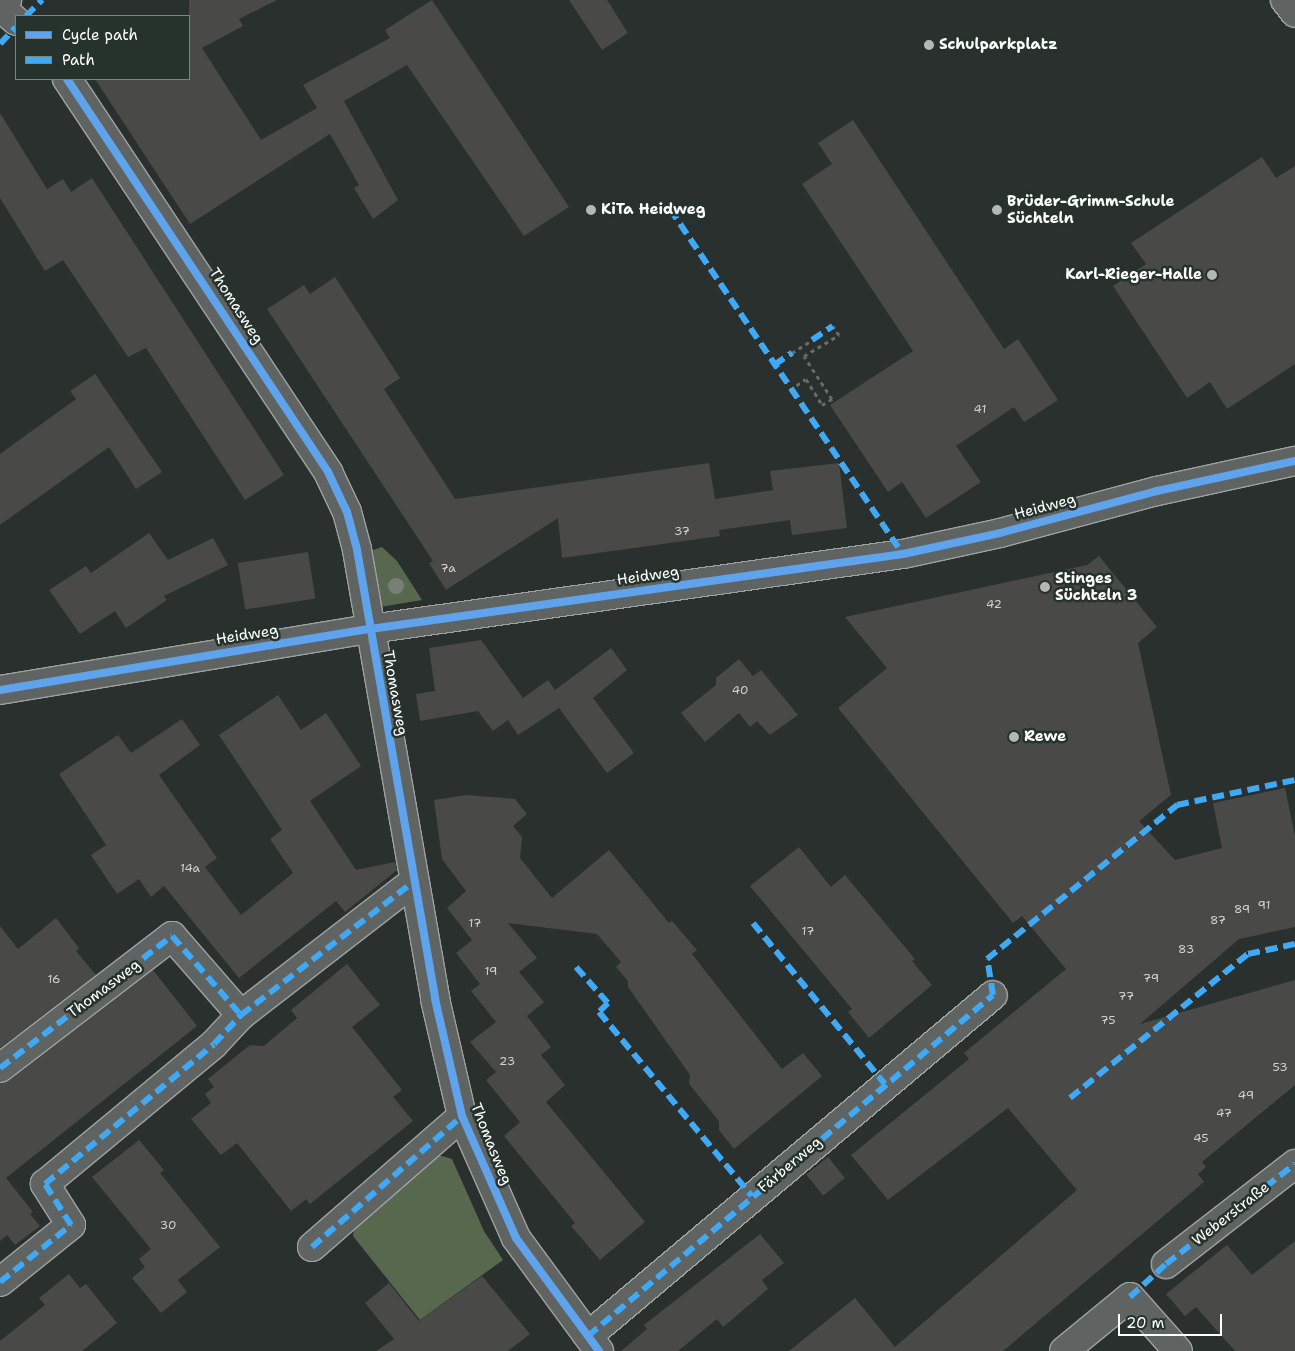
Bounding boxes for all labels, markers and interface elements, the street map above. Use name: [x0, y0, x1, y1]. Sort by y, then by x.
legend: [15, 15, 190, 80]
text: Cycle path: [62, 25, 138, 45]
place label: Schulparkplatz: [939, 36, 1058, 54]
marker: Schulparkplatz: [923, 39, 935, 51]
text: Path: [62, 50, 95, 70]
place label: Brüder-Grimm-Schule Süchteln: [1007, 192, 1175, 227]
place label: KiTa Heidweg: [601, 201, 706, 219]
marker: KiTa Heidweg: [585, 204, 597, 216]
marker: Brüder-Grimm-Schule Süchteln: [991, 204, 1003, 216]
street label: Thomasweg: [205, 265, 267, 347]
place label: Karl-Rieger-Halle: [1065, 266, 1202, 284]
marker: Karl-Rieger-Halle: [1206, 269, 1218, 281]
house number: 41: [974, 403, 986, 417]
street label: Heidweg: [1012, 490, 1078, 524]
house number: 37: [674, 525, 690, 539]
house number: 7a: [440, 562, 456, 576]
street label: Heidweg: [616, 563, 680, 589]
place label: Stinges Süchteln 3: [1055, 569, 1137, 604]
marker: Stinges Süchteln 3: [1039, 581, 1051, 593]
house number: 42: [986, 598, 1002, 612]
street label: Heidweg: [215, 621, 279, 649]
street label: Thomasweg: [379, 649, 411, 737]
house number: 40: [732, 684, 748, 698]
place label: Rewe: [1024, 728, 1066, 746]
marker: Rewe: [1008, 731, 1020, 743]
house number: 14a: [180, 862, 200, 876]
house number: 91: [1257, 899, 1271, 913]
house number: 89: [1234, 903, 1250, 917]
house number: 87: [1210, 914, 1226, 928]
house number: 17: [469, 917, 481, 931]
house number: 17: [802, 925, 814, 939]
house number: 83: [1178, 943, 1194, 957]
street label: Thomasweg: [64, 956, 144, 1022]
house number: 19: [485, 965, 497, 979]
house number: 79: [1143, 972, 1159, 986]
house number: 16: [47, 973, 61, 987]
house number: 77: [1118, 990, 1134, 1004]
house number: 75: [1100, 1014, 1116, 1028]
house number: 23: [499, 1055, 515, 1069]
house number: 53: [1272, 1061, 1288, 1075]
house number: 49: [1238, 1089, 1254, 1103]
street label: Thomasweg: [466, 1101, 516, 1187]
house number: 47: [1216, 1107, 1232, 1121]
house number: 45: [1193, 1132, 1209, 1146]
street label: Färberweg: [754, 1133, 826, 1197]
street label: Weberstraße: [1189, 1178, 1273, 1250]
house number: 30: [160, 1219, 176, 1233]
scale bar: [1120, 1304, 1224, 1336]
text: 20 m: [1126, 1313, 1165, 1333]

